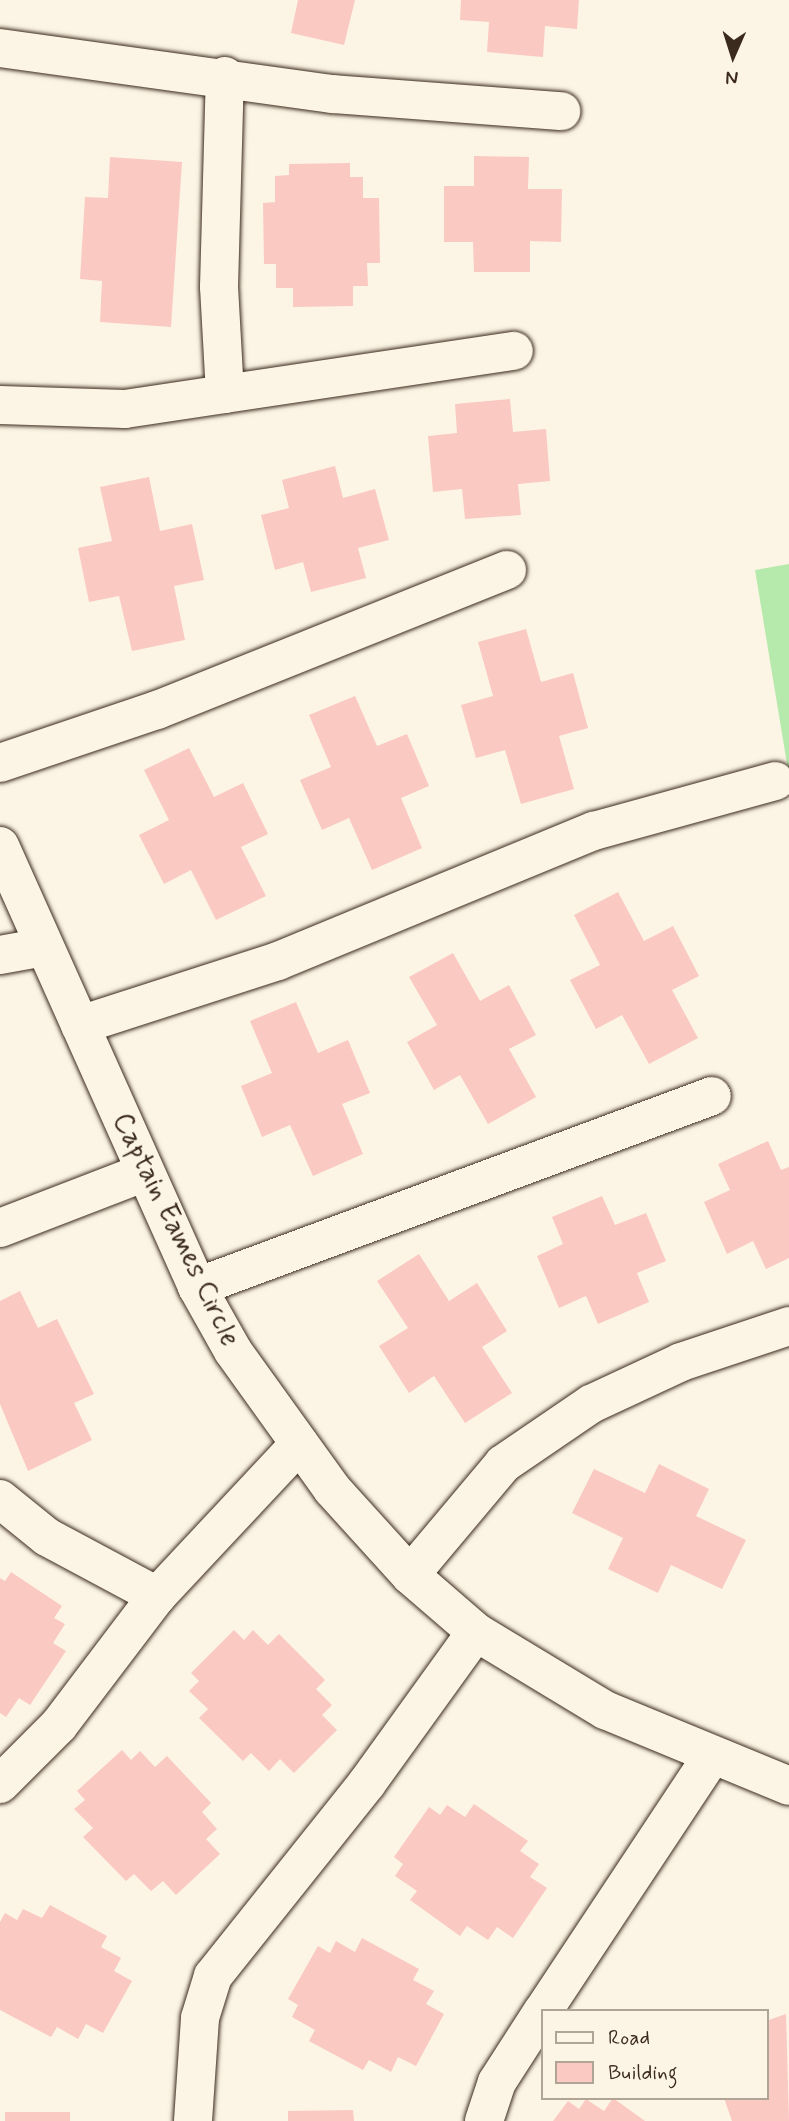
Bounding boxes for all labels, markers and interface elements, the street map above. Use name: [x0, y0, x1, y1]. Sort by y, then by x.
north arrow: [698, 21, 768, 91]
text: N: [725, 65, 739, 90]
street label: Captain Eames Circle: [104, 1108, 246, 1352]
legend: [540, 2009, 768, 2100]
text: Road: [608, 2024, 650, 2052]
text: Building: [608, 2059, 678, 2087]

